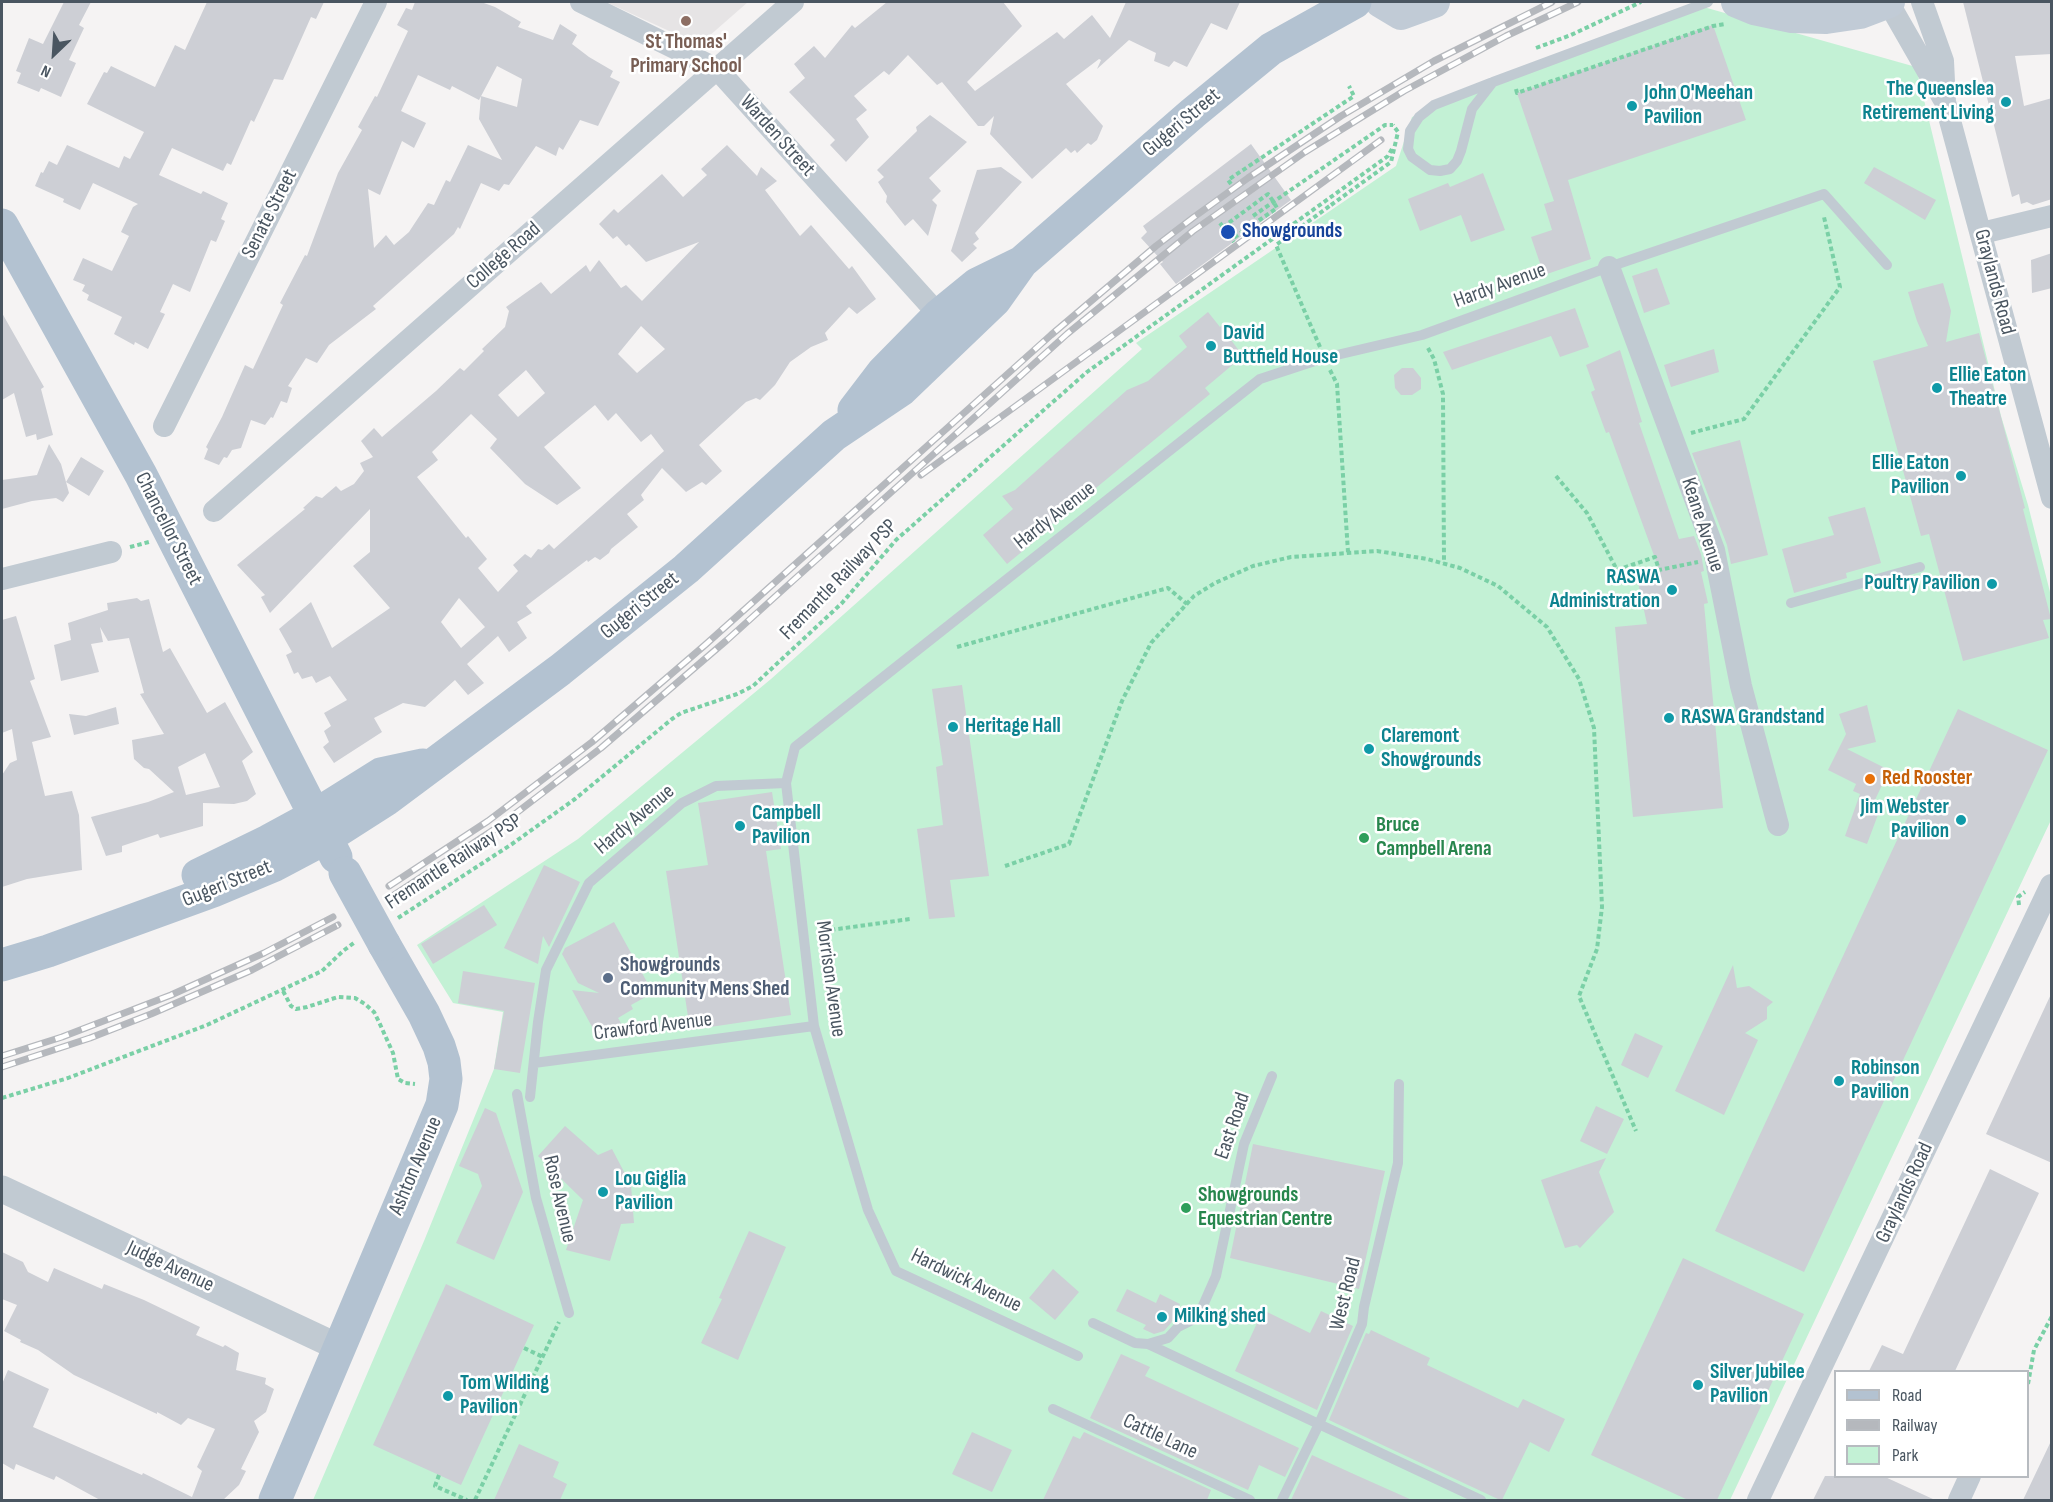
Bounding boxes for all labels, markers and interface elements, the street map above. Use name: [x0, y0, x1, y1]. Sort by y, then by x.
marker: St Thomas' Primary School: [679, 14, 693, 28]
north arrow: [24, 24, 84, 84]
place label: St Thomas' Primary School: [630, 30, 742, 80]
text: N: [38, 60, 54, 81]
place label: The Queenslea Retirement Living: [1862, 77, 1994, 127]
place label: John O'Meehan Pavilion: [1644, 81, 1753, 131]
street label: Gugeri Street: [1138, 83, 1226, 163]
street label: Warden Street: [734, 90, 820, 182]
marker: The Queenslea Retirement Living: [1999, 95, 2013, 109]
marker: John O'Meehan Pavilion: [1625, 99, 1639, 113]
street label: Senate Street: [237, 165, 303, 263]
street label: College Road: [462, 217, 546, 295]
place label: Showgrounds: [1242, 219, 1342, 245]
marker: Showgrounds: [1219, 223, 1237, 241]
street label: Graylands Road: [1968, 227, 2020, 337]
street label: Hardy Avenue: [1451, 258, 1549, 314]
place label: David Buttfield House: [1223, 321, 1338, 371]
marker: David Buttfield House: [1204, 339, 1218, 353]
place label: Ellie Eaton Theatre: [1949, 363, 2026, 413]
marker: Ellie Eaton Theatre: [1930, 381, 1944, 395]
place label: Ellie Eaton Pavilion: [1872, 451, 1949, 501]
street label: Chancellor Street: [129, 468, 207, 590]
marker: Ellie Eaton Pavilion: [1954, 469, 1968, 483]
street label: Keane Avenue: [1675, 475, 1729, 575]
street label: Hardy Avenue: [1009, 477, 1101, 555]
street label: Fremantle Railway PSP: [775, 514, 903, 646]
place label: RASWA Administration: [1550, 565, 1660, 615]
street label: Gugeri Street: [596, 567, 684, 645]
place label: Poultry Pavilion: [1864, 571, 1980, 597]
marker: Poultry Pavilion: [1985, 577, 1999, 591]
marker: RASWA Administration: [1665, 583, 1679, 597]
place label: RASWA Grandstand: [1681, 705, 1824, 731]
marker: RASWA Grandstand: [1662, 711, 1676, 725]
place label: Heritage Hall: [965, 714, 1061, 740]
marker: Heritage Hall: [946, 720, 960, 734]
place label: Claremont Showgrounds: [1381, 724, 1481, 774]
marker: Claremont Showgrounds: [1362, 742, 1376, 756]
place label: Red Rooster: [1882, 766, 1972, 792]
marker: Red Rooster: [1863, 772, 1877, 786]
street label: Hardy Avenue: [590, 779, 680, 861]
place label: Jim Webster Pavilion: [1860, 795, 1949, 845]
place label: Campbell Pavilion: [752, 801, 821, 851]
street label: Fremantle Railway PSP: [381, 808, 527, 916]
place label: Bruce Campbell Arena: [1376, 813, 1491, 863]
marker: Jim Webster Pavilion: [1954, 813, 1968, 827]
marker: Campbell Pavilion: [733, 819, 747, 833]
marker: Bruce Campbell Arena: [1357, 831, 1371, 845]
street label: Gugeri Street: [179, 855, 275, 913]
street label: Morrison Avenue: [809, 919, 851, 1039]
place label: Showgrounds Community Mens Shed: [620, 953, 789, 1003]
marker: Showgrounds Community Mens Shed: [601, 971, 615, 985]
street label: Crawford Avenue: [592, 1007, 714, 1047]
place label: Robinson Pavilion: [1851, 1056, 1920, 1106]
marker: Robinson Pavilion: [1832, 1074, 1846, 1088]
street label: East Road: [1210, 1089, 1256, 1163]
street label: Ashton Avenue: [384, 1113, 448, 1219]
street label: Graylands Road: [1871, 1139, 1939, 1247]
street label: Rose Avenue: [537, 1153, 581, 1245]
place label: Lou Giglia Pavilion: [615, 1167, 686, 1217]
place label: Showgrounds Equestrian Centre: [1198, 1183, 1332, 1233]
marker: Lou Giglia Pavilion: [596, 1185, 610, 1199]
marker: Showgrounds Equestrian Centre: [1179, 1201, 1193, 1215]
street label: Judge Avenue: [122, 1236, 218, 1298]
street label: Hardwick Avenue: [907, 1243, 1025, 1319]
street label: West Road: [1325, 1255, 1367, 1333]
place label: Milking shed: [1174, 1304, 1266, 1330]
marker: Milking shed: [1155, 1310, 1169, 1324]
place label: Silver Jubilee Pavilion: [1710, 1360, 1805, 1410]
legend: [1834, 1370, 2029, 1478]
place label: Tom Wilding Pavilion: [460, 1371, 549, 1421]
marker: Silver Jubilee Pavilion: [1691, 1378, 1705, 1392]
text: Road: [1892, 1385, 1922, 1406]
marker: Tom Wilding Pavilion: [441, 1389, 455, 1403]
street label: Cattle Lane: [1119, 1409, 1201, 1465]
text: Railway: [1892, 1415, 1937, 1436]
text: Park: [1892, 1445, 1918, 1466]

